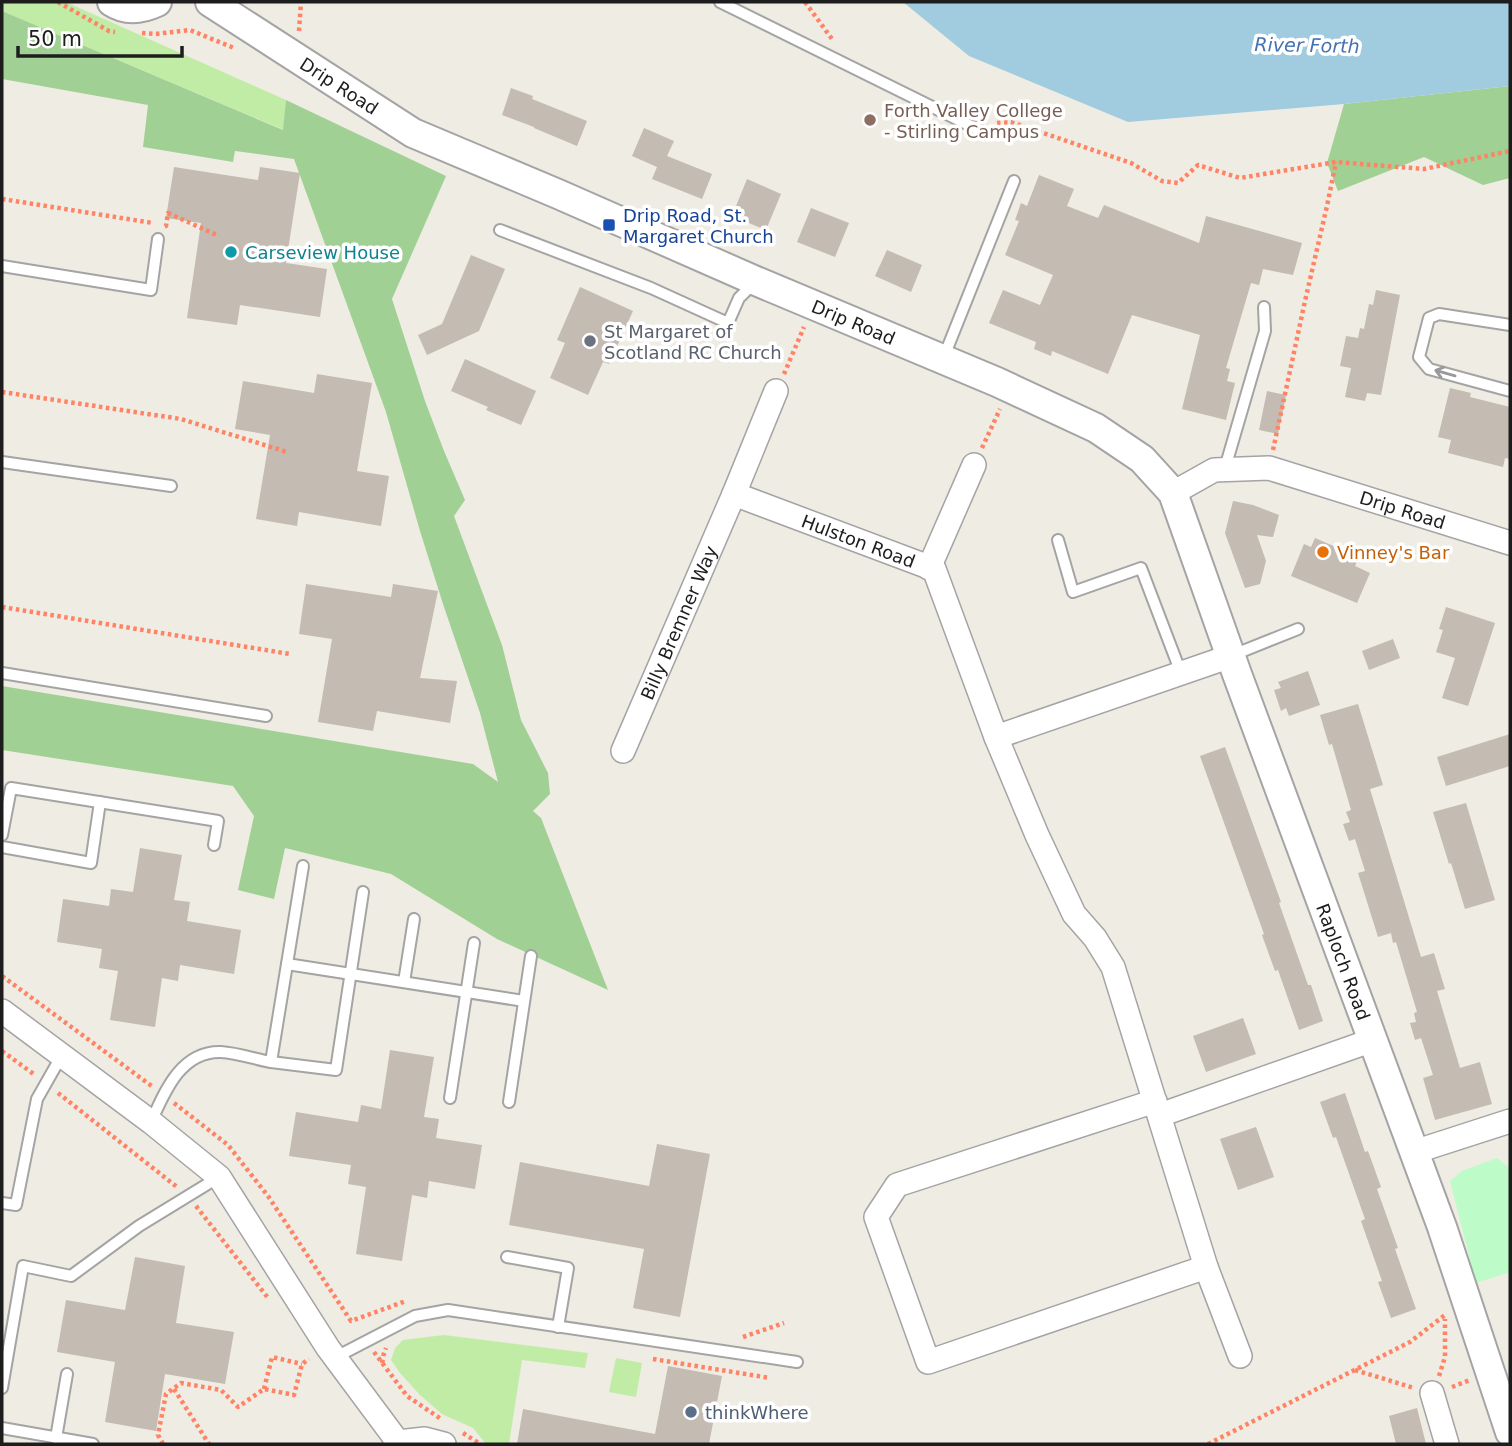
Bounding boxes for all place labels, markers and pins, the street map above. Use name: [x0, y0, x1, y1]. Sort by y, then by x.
place label: Forth Valley College - Stirling Campus: [884, 100, 1063, 142]
marker: Forth Valley College - Stirling Campus: [862, 112, 878, 128]
place label: Drip Road, St. Margaret Church: [623, 205, 774, 247]
marker: Drip Road, St. Margaret Church: [601, 217, 617, 233]
place label: Carseview House: [245, 242, 400, 263]
marker: Carseview House: [223, 244, 239, 260]
place label: St Margaret of Scotland RC Church: [604, 321, 782, 363]
marker: St Margaret of Scotland RC Church: [582, 333, 598, 349]
place label: Vinney's Bar: [1337, 542, 1450, 563]
marker: Vinney's Bar: [1315, 544, 1331, 560]
place label: thinkWhere: [705, 1402, 809, 1423]
marker: thinkWhere: [683, 1404, 699, 1420]

